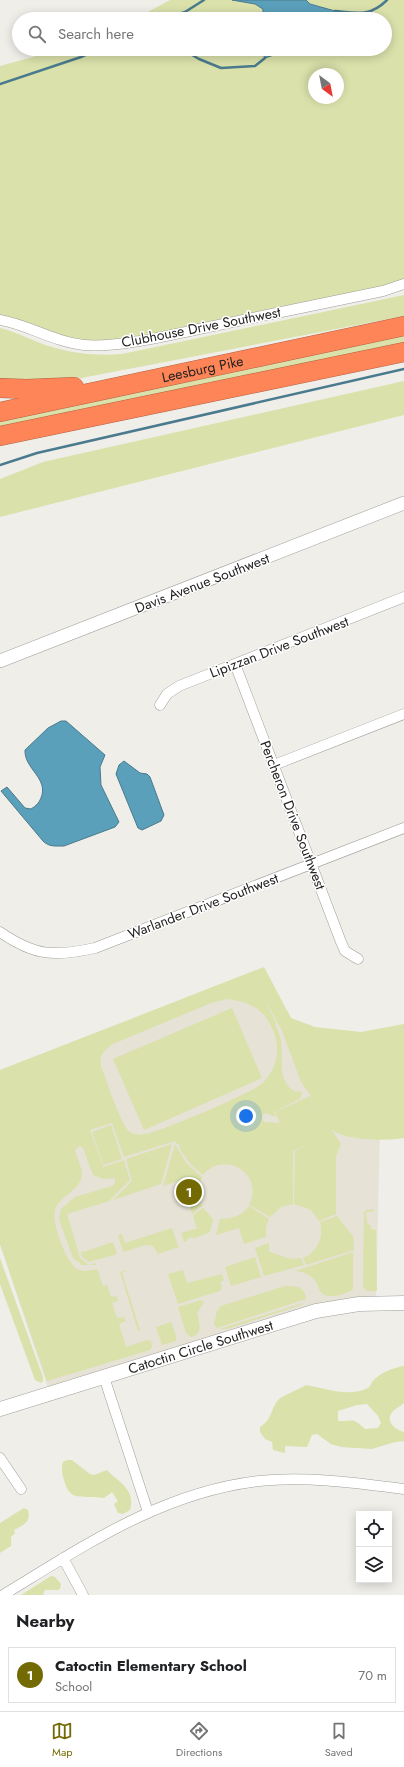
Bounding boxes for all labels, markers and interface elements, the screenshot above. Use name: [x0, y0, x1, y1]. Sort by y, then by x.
search box: [12, 12, 392, 56]
icon: search: [26, 23, 48, 45]
text: Search here: [58, 23, 134, 45]
north arrow: [308, 68, 344, 104]
street label: Clubhouse Drive Southwest: [120, 302, 283, 352]
street label: Leesburg Pike: [160, 350, 245, 387]
street label: Davis Avenue Southwest: [132, 548, 273, 618]
street label: Lipizzan Drive Southwest: [207, 611, 352, 683]
street label: Percheron Drive Southwest: [255, 738, 331, 893]
street label: Warlander Drive Southwest: [125, 868, 282, 944]
your location: [236, 1106, 256, 1126]
pin: 1: [176, 1177, 202, 1207]
street label: Catoctin Circle Southwest: [126, 1315, 276, 1379]
map controls: [356, 1511, 392, 1583]
button: locate: [356, 1511, 392, 1547]
button: layers: [356, 1547, 392, 1583]
text: Nearby: [16, 1609, 74, 1633]
text: Catoctin Elementary School: [55, 1655, 247, 1677]
text: 1: [27, 1666, 33, 1685]
text: 70 m: [358, 1666, 387, 1685]
text: School: [55, 1677, 92, 1696]
tab: Map: [51, 1720, 73, 1760]
tab: Directions: [176, 1720, 222, 1760]
tab: Saved: [325, 1720, 353, 1760]

